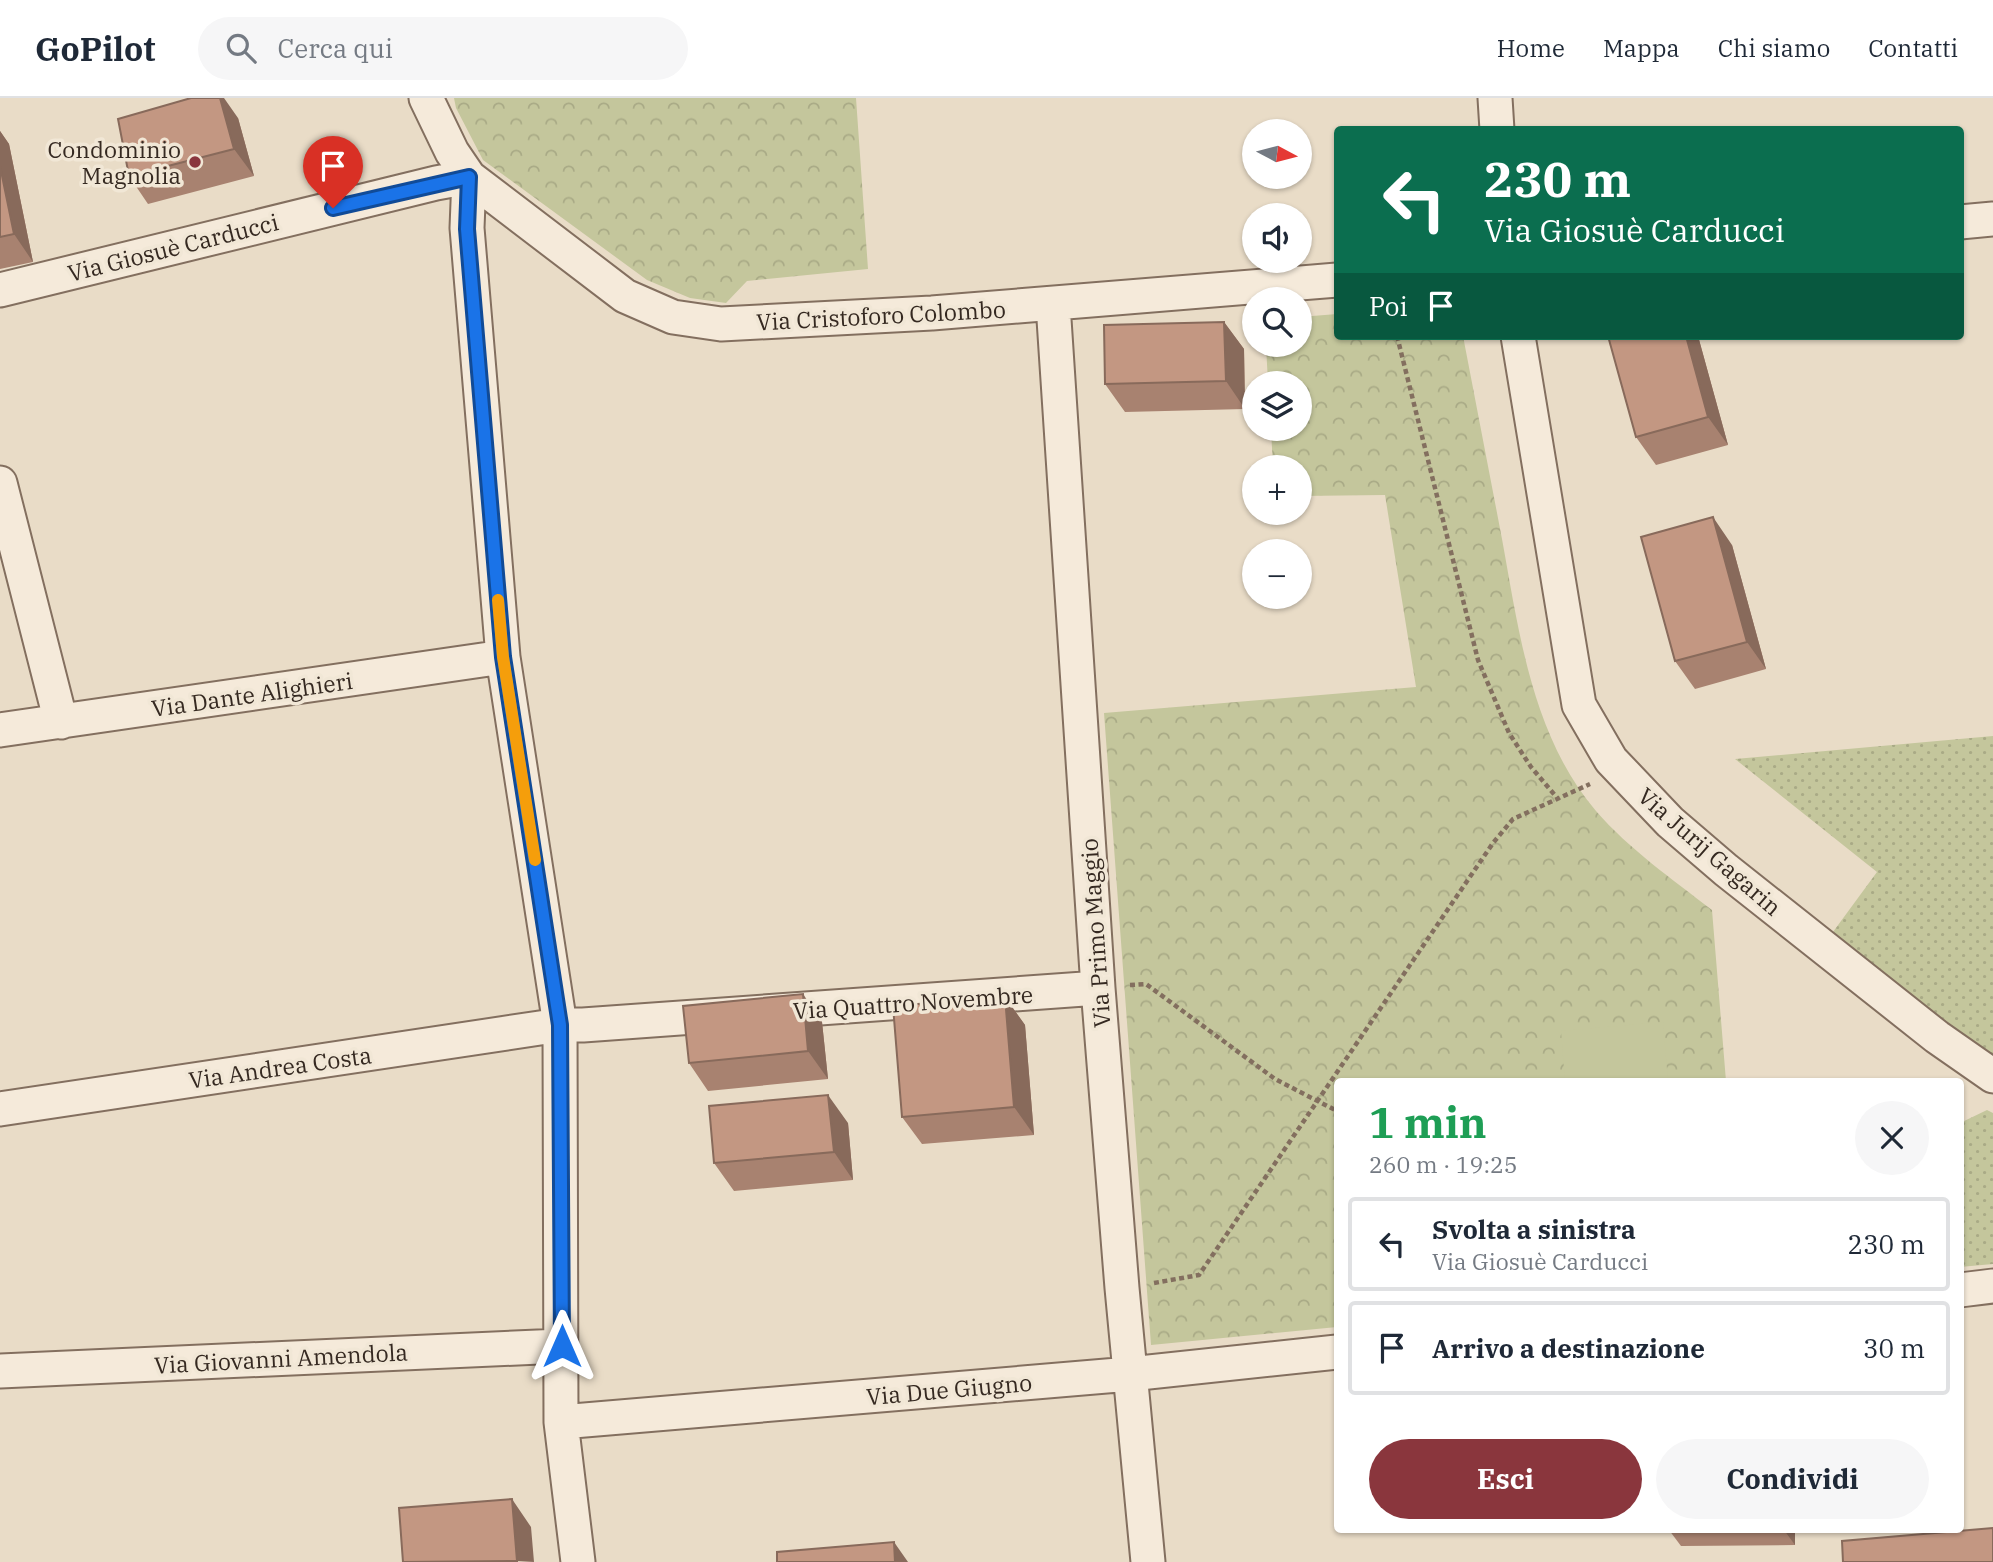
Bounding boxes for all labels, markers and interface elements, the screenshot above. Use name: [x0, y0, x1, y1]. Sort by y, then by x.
search box: [198, 17, 688, 80]
text: GoPilot: [35, 27, 156, 70]
icon: search: [222, 29, 260, 67]
text: Cerca qui: [278, 31, 393, 65]
text: Home: [1497, 32, 1565, 64]
text: Mappa: [1603, 32, 1680, 64]
text: Chi siamo: [1718, 32, 1830, 64]
text: Contatti: [1868, 32, 1958, 64]
north arrow: [1242, 119, 1312, 189]
map controls: [1242, 119, 1312, 609]
place label: Condominio Magnolia: [48, 134, 181, 190]
pin: [303, 136, 363, 208]
icon: arrive: [314, 147, 352, 185]
text: 230 m: [1484, 147, 1631, 210]
marker: Condominio Magnolia: [187, 154, 203, 170]
icon: left: [1369, 154, 1460, 245]
button: sound: [1242, 203, 1312, 273]
street label: Via Giosuè Carducci: [64, 206, 282, 288]
text: Via Giosuè Carducci: [1484, 209, 1785, 251]
button: search: [1242, 287, 1312, 357]
icon: arrive: [1422, 287, 1460, 325]
text: Poi: [1369, 289, 1408, 323]
street label: Via Cristoforo Colombo: [756, 293, 1006, 337]
button: layers: [1242, 371, 1312, 441]
button: +: [1242, 455, 1312, 525]
button: −: [1242, 539, 1312, 609]
street label: Via Dante Alighieri: [150, 665, 354, 723]
street label: Via Jurij Gagarin: [1632, 780, 1788, 922]
street label: Via Primo Maggio: [1073, 837, 1117, 1029]
street label: Via Quattro Novembre: [792, 979, 1034, 1025]
street label: Via Andrea Costa: [187, 1039, 373, 1095]
text: 1 min: [1369, 1095, 1487, 1150]
button: close: [1855, 1101, 1929, 1175]
text: 260 m · 19:25: [1369, 1149, 1518, 1179]
text: Svolta a sinistra: [1432, 1212, 1636, 1246]
icon: left: [1373, 1225, 1411, 1263]
text: 230 m: [1847, 1227, 1925, 1261]
text: Via Giosuè Carducci: [1432, 1246, 1648, 1276]
position arrow: [525, 1309, 599, 1383]
icon: arrive: [1373, 1329, 1411, 1367]
text: Arrivo a destinazione: [1432, 1331, 1705, 1365]
text: 30 m: [1863, 1331, 1925, 1365]
street label: Via Giovanni Amendola: [153, 1336, 409, 1380]
street label: Via Due Giugno: [865, 1367, 1033, 1411]
button: Esci: [1369, 1439, 1642, 1519]
button: Condividi: [1656, 1439, 1929, 1519]

